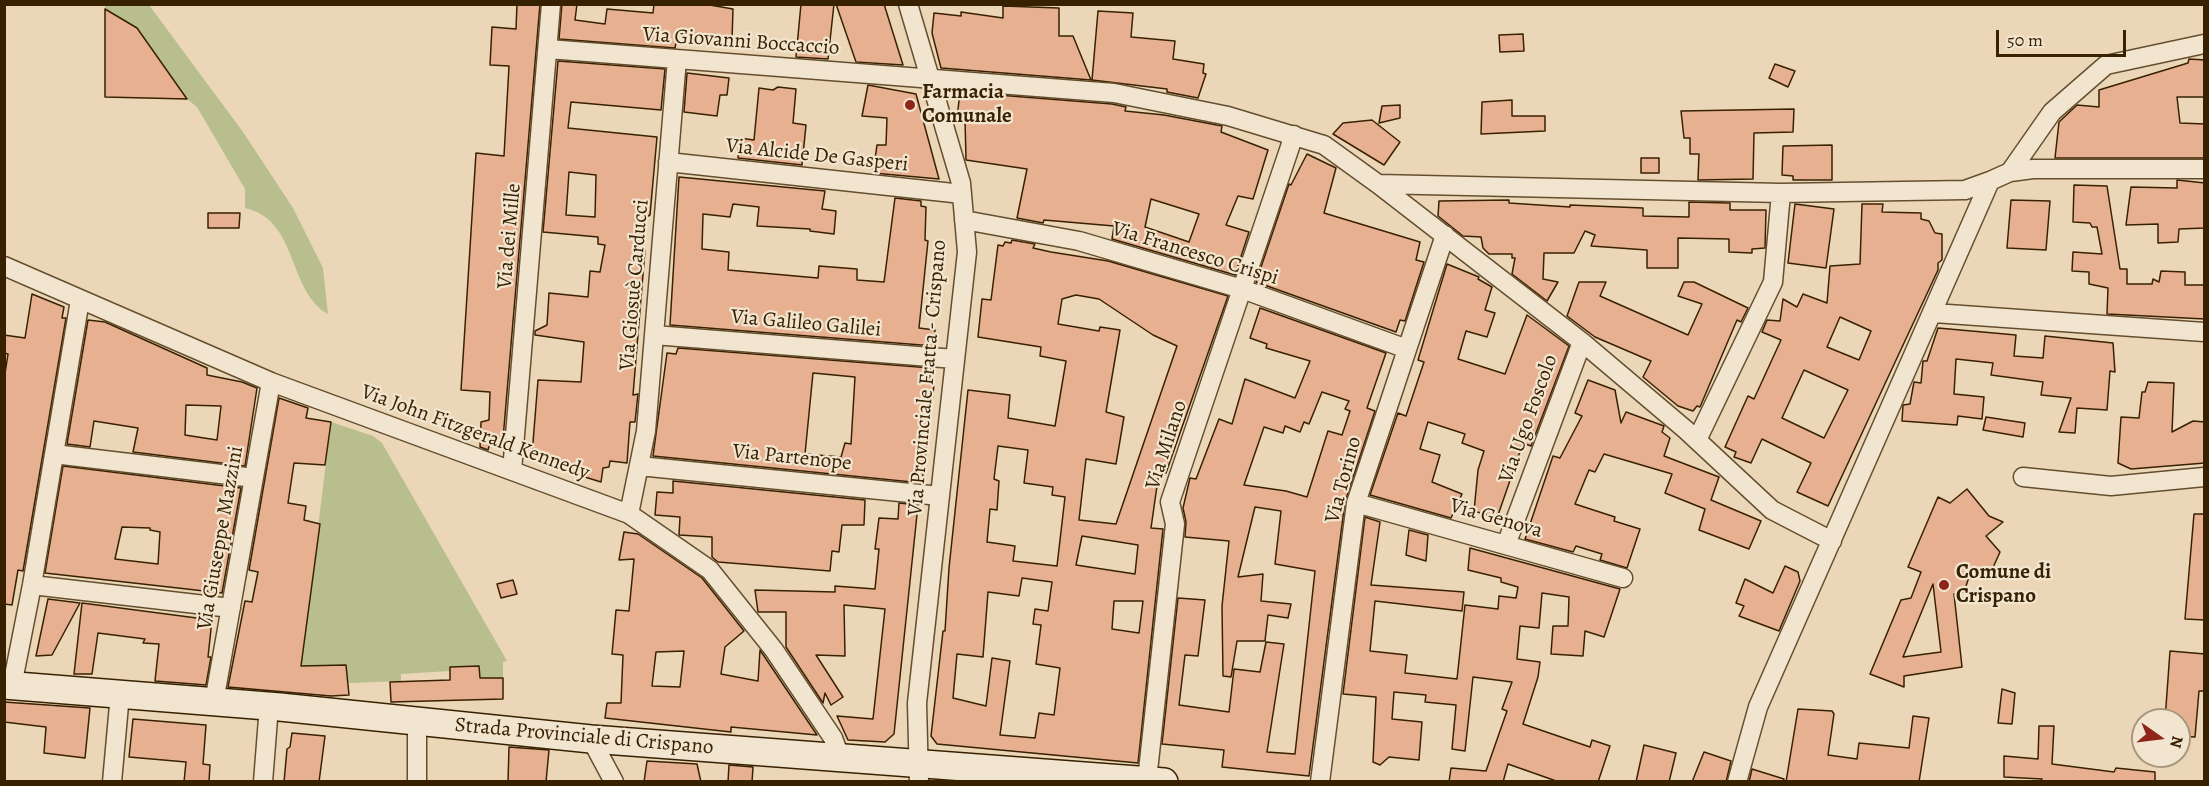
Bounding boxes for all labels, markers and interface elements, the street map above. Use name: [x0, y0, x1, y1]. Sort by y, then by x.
scale bar: [1999, 18, 2130, 56]
street label: Via Giovanni Boccaccio: [642, 23, 840, 61]
text: 50 m: [2007, 28, 2043, 52]
place label: Farmacia Comunale: [922, 80, 1012, 130]
marker: Farmacia Comunale: [903, 98, 917, 112]
street label: Via Alcide De Gasperi: [725, 134, 909, 178]
street label: Via dei Mille: [493, 182, 527, 290]
street label: Via Giosuè Carducci: [615, 198, 655, 372]
street label: Via Francesco Crispi: [1109, 217, 1281, 291]
street label: Via Provinciale Fratta - Crispano: [903, 239, 953, 517]
street label: Via Galileo Galilei: [730, 305, 882, 343]
street label: Via Ugo Foscolo: [1494, 351, 1564, 487]
street label: Via John Fitzgerald Kennedy: [357, 380, 593, 486]
street label: Via Milano: [1141, 397, 1193, 493]
street label: Via Torino: [1320, 434, 1368, 526]
street label: Via Partenope: [731, 439, 853, 477]
street label: Via Giuseppe Mazzini: [192, 444, 250, 632]
street label: Via Genova: [1447, 494, 1545, 544]
place label: Comune di Crispano: [1956, 560, 2051, 610]
marker: Comune di Crispano: [1937, 578, 1951, 592]
north arrow: [2131, 708, 2191, 768]
street label: Strada Provinciale di Crispano: [454, 713, 714, 761]
text: N: [2164, 734, 2189, 750]

